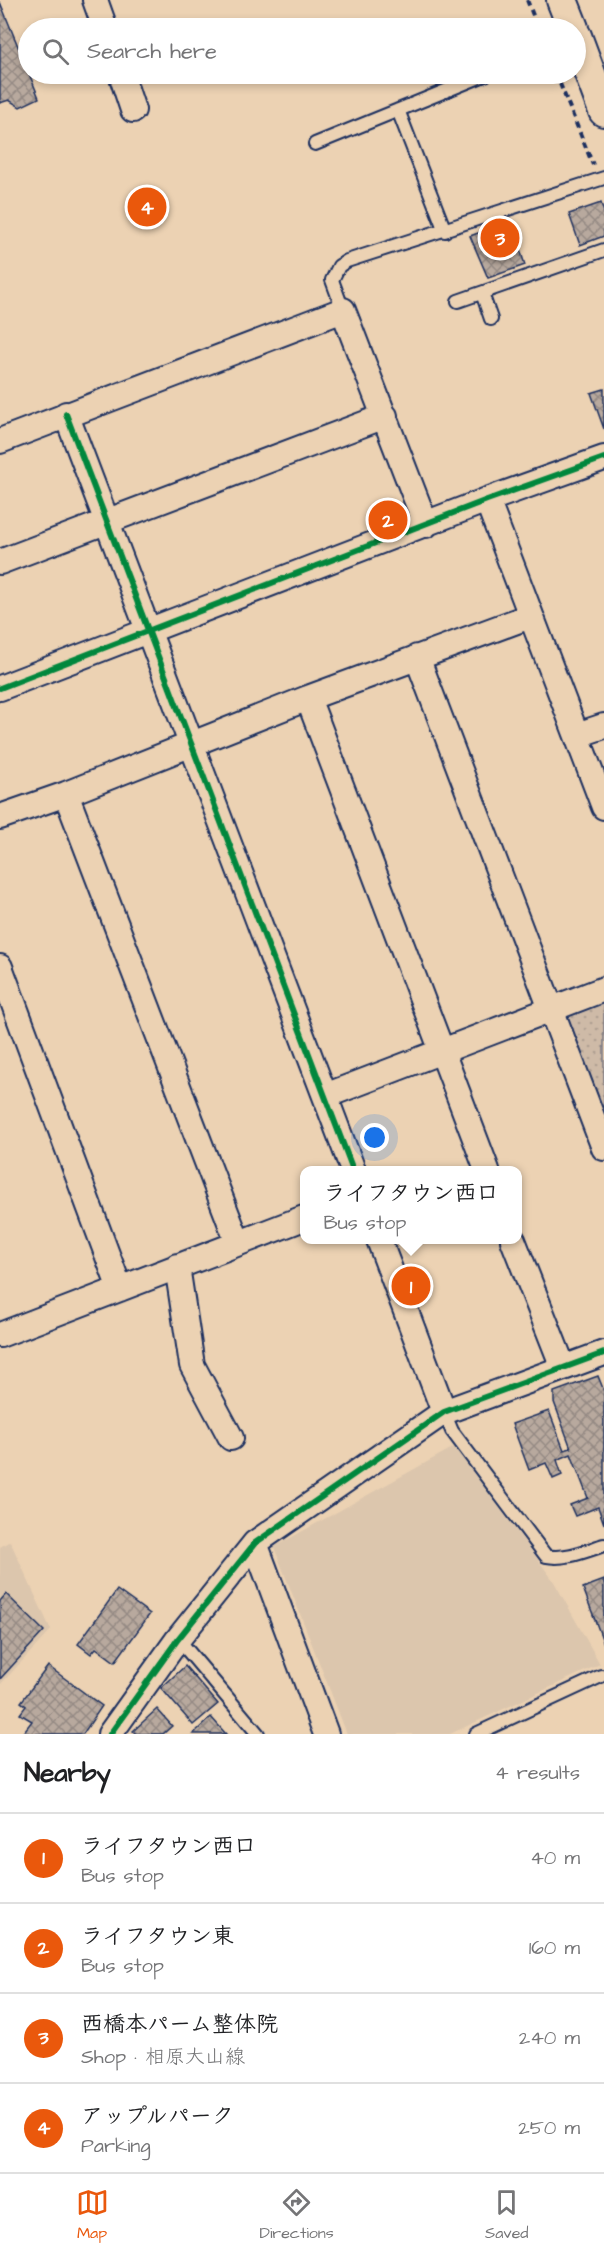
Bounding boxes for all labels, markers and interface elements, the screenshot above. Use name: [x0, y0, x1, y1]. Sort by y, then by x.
search box: [18, 18, 586, 84]
icon: search: [39, 35, 72, 68]
text: Search here: [87, 36, 217, 67]
pin: 4: [128, 184, 166, 230]
pin: 3: [480, 216, 520, 260]
pin: 2: [368, 498, 408, 542]
your location: [360, 1123, 389, 1152]
popup: [300, 1166, 522, 1244]
text: ライフタウン西口: [323, 1178, 499, 1209]
text: Bus stop: [323, 1209, 406, 1237]
pin: 1: [392, 1264, 430, 1308]
text: Nearby: [24, 1755, 111, 1791]
text: 4 results: [495, 1759, 580, 1787]
text: ライフタウン西口: [81, 1831, 256, 1862]
text: 1: [42, 1844, 45, 1872]
text: 40 m: [530, 1844, 580, 1872]
text: Bus stop: [81, 1862, 164, 1890]
text: ライフタウン東: [81, 1921, 234, 1952]
text: 2: [38, 1934, 49, 1962]
text: 160 m: [529, 1934, 580, 1962]
text: Bus stop: [81, 1952, 164, 1980]
text: 西橋本パーム整体院: [81, 2009, 278, 2040]
text: 3: [38, 2024, 49, 2052]
text: 240 m: [519, 2024, 580, 2052]
text: Shop · 相原大山線: [81, 2043, 245, 2071]
text: アップルパーク: [81, 2101, 234, 2132]
text: 4: [37, 2114, 50, 2142]
text: 250 m: [518, 2114, 580, 2142]
text: Parking: [81, 2132, 151, 2160]
tab: Map: [76, 2186, 109, 2244]
tab: Directions: [260, 2186, 334, 2244]
tab: Saved: [485, 2186, 528, 2244]

